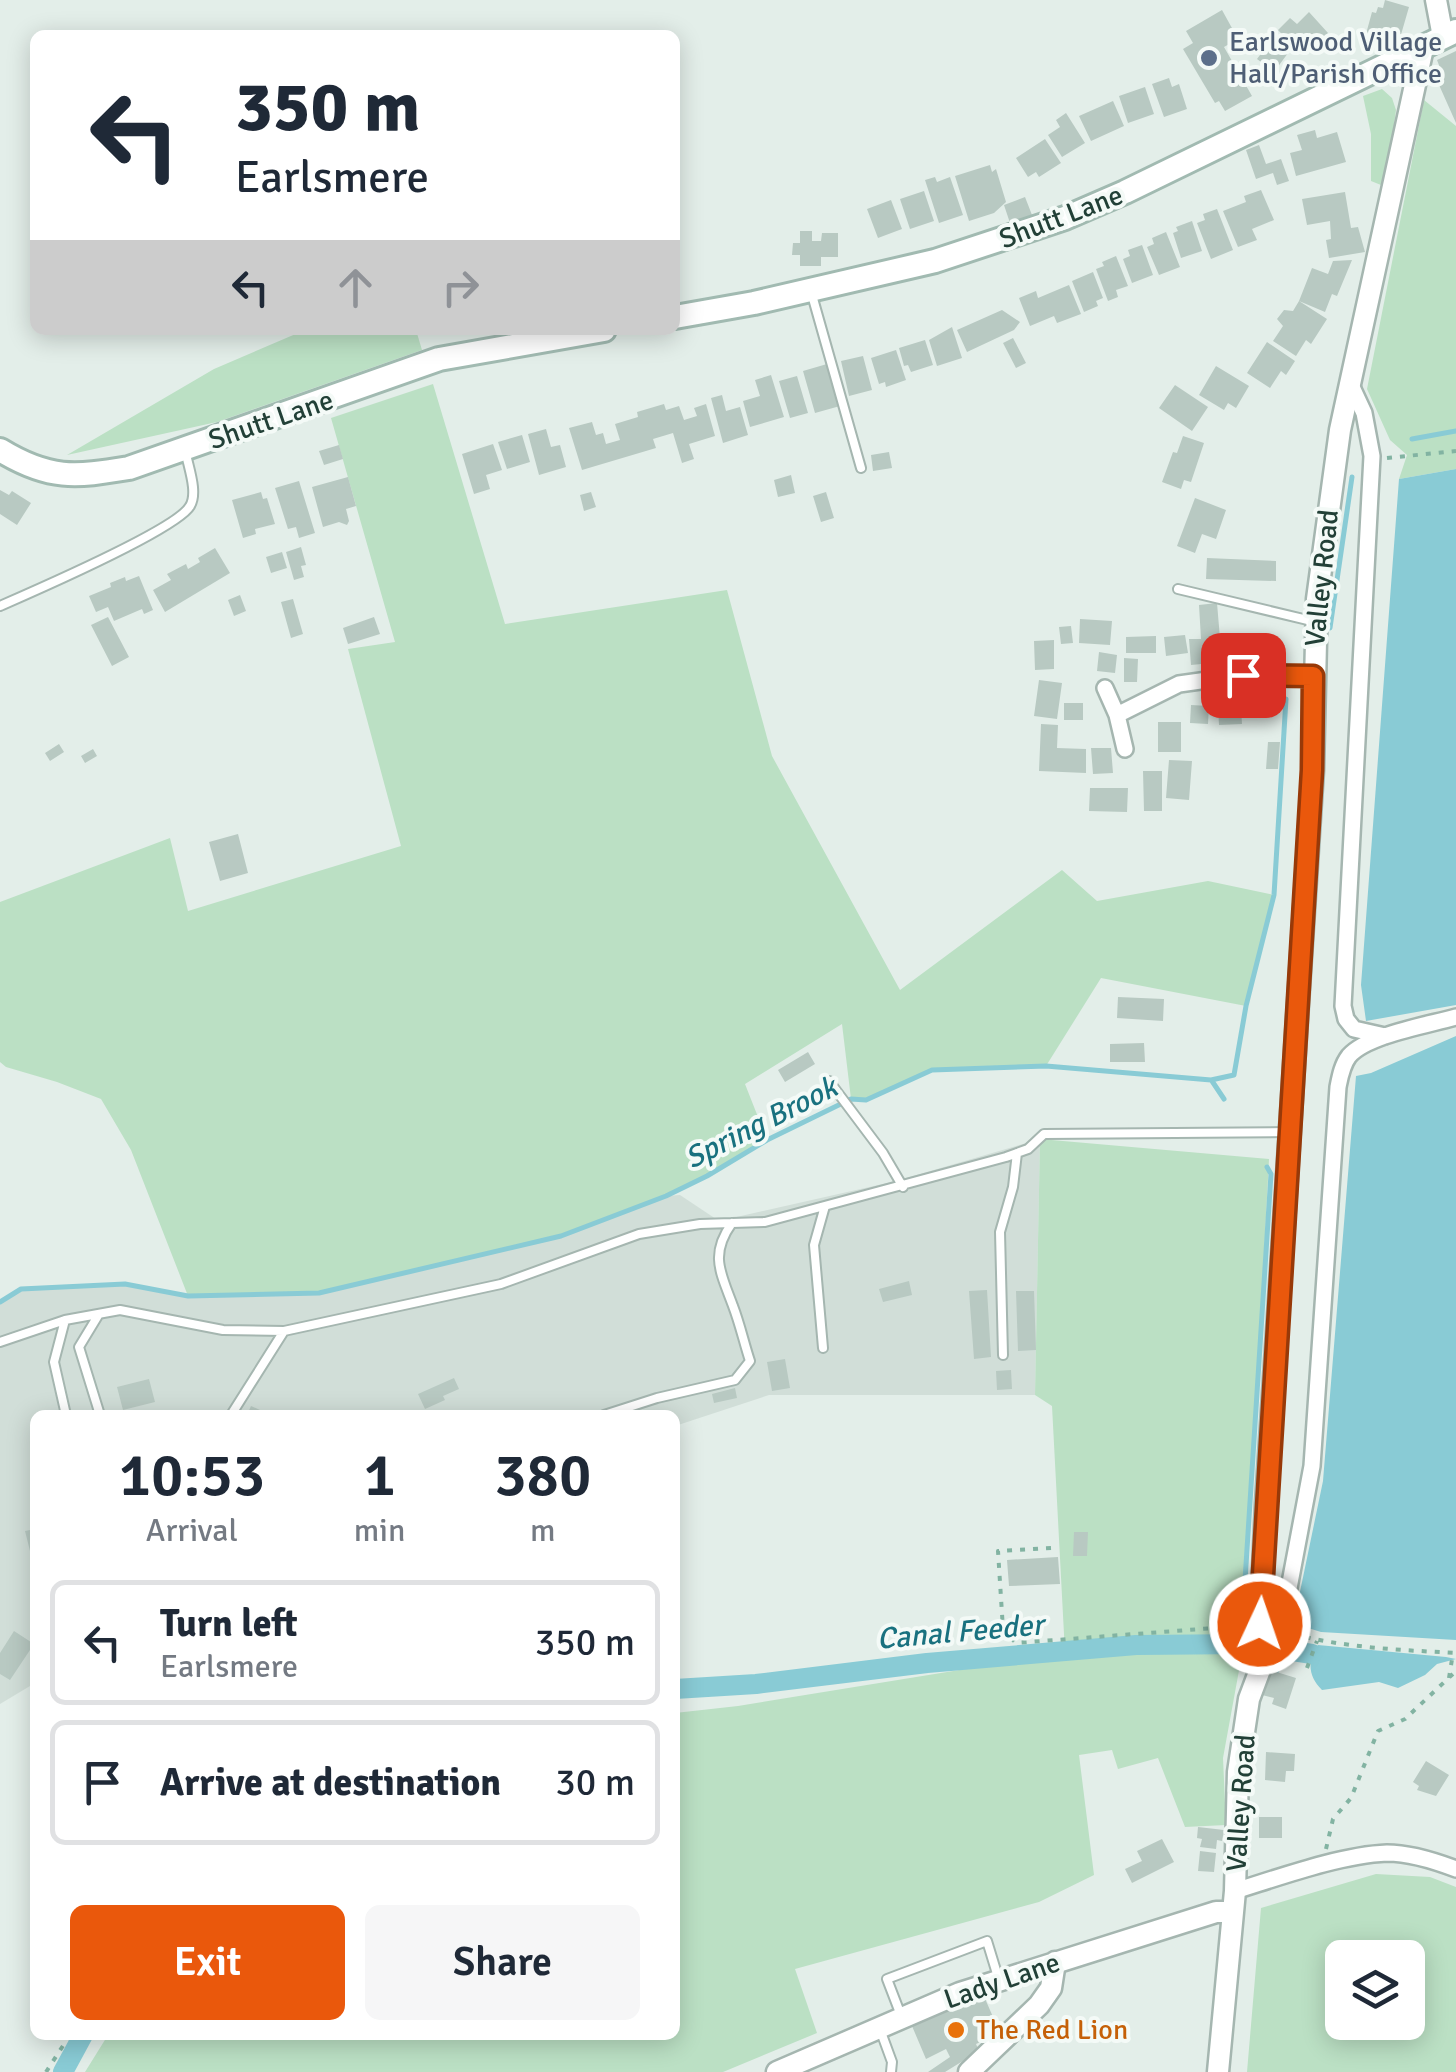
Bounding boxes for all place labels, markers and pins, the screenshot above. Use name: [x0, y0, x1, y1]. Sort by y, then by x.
place label: Earlswood Village Hall/Parish Office: [1229, 25, 1442, 91]
marker: Earlswood Village Hall/Parish Office: [1198, 47, 1220, 69]
pin: [1201, 633, 1286, 718]
place label: The Red Lion: [976, 2013, 1128, 2047]
marker: The Red Lion: [945, 2019, 967, 2041]

